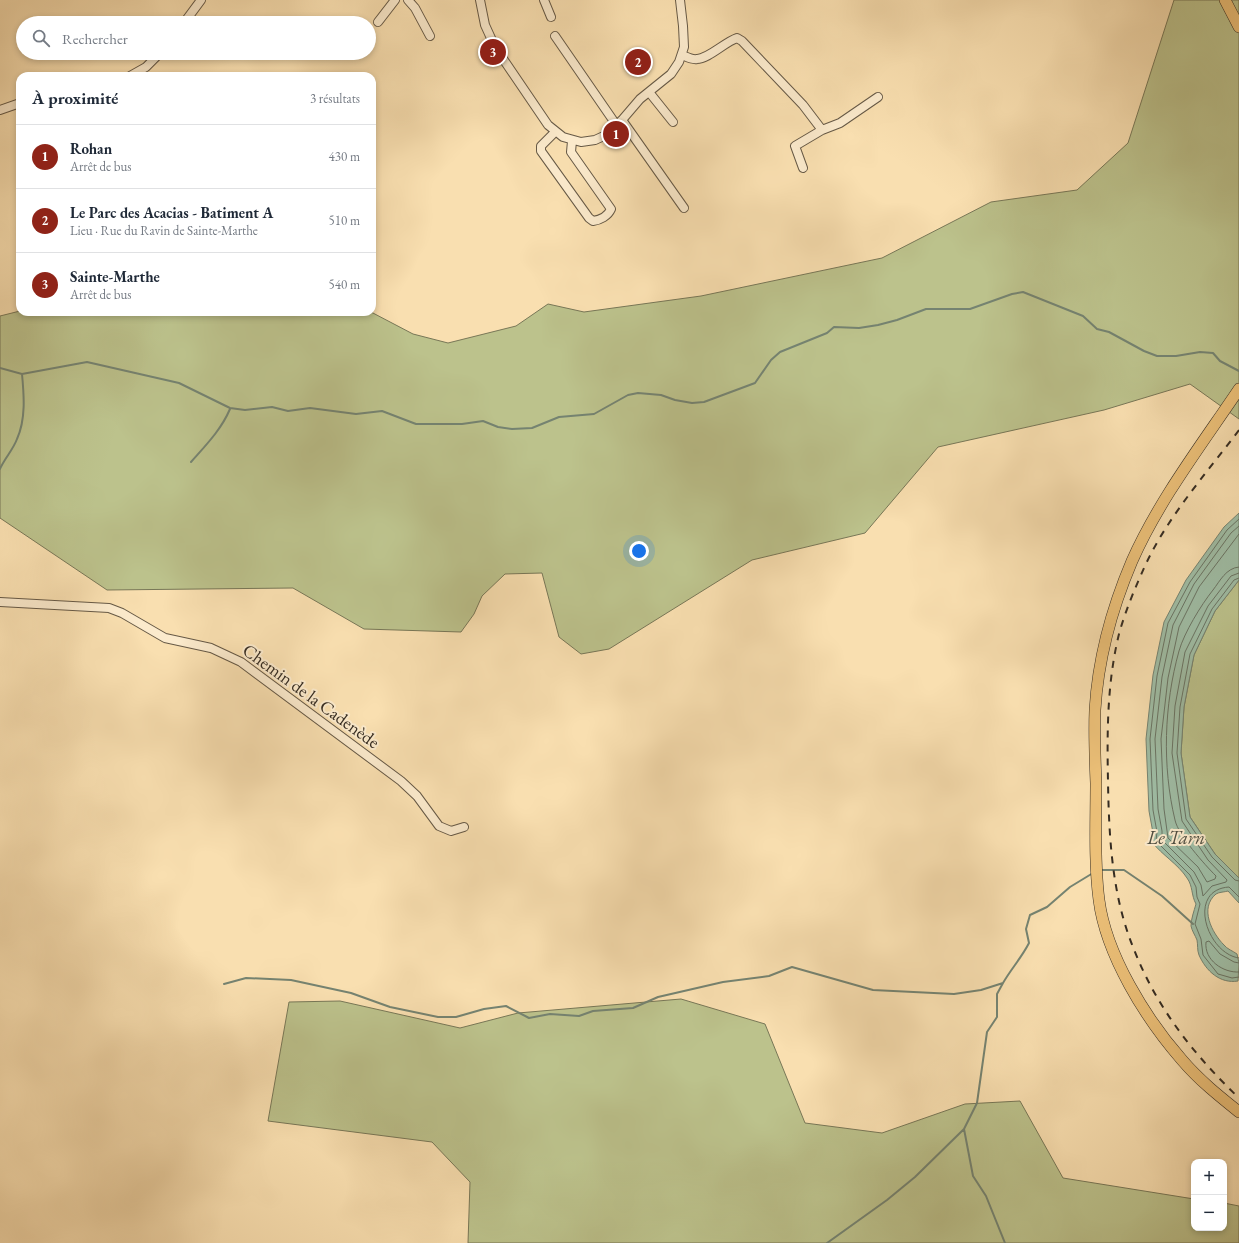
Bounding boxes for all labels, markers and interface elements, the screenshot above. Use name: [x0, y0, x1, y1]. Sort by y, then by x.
search box: [16, 16, 376, 60]
icon: search: [30, 27, 52, 49]
text: Rechercher: [62, 29, 128, 48]
pin: 3: [480, 37, 506, 67]
pin: 2: [625, 47, 651, 77]
text: À proximité: [32, 87, 118, 109]
text: 3 résultats: [310, 90, 360, 107]
pin: 1: [603, 119, 629, 149]
text: Rohan: [70, 139, 112, 158]
text: 1: [42, 148, 48, 165]
text: 430 m: [329, 148, 360, 165]
text: Arrêt de bus: [70, 158, 131, 175]
text: Le Parc des Acacias - Batiment A: [70, 203, 273, 222]
text: 2: [42, 212, 48, 229]
text: 510 m: [329, 212, 360, 229]
text: Lieu · Rue du Ravin de Sainte-Marthe: [70, 222, 258, 239]
text: Sainte-Marthe: [70, 267, 160, 286]
text: 3: [42, 276, 48, 293]
text: 540 m: [329, 276, 360, 293]
text: Arrêt de bus: [70, 286, 131, 303]
your location: [629, 541, 649, 561]
street label: Chemin de la Cadenède: [238, 638, 384, 753]
water label: Le Tarn: [1146, 825, 1205, 850]
map controls: [1191, 1159, 1227, 1231]
button: +: [1191, 1159, 1227, 1195]
button: −: [1191, 1195, 1227, 1231]

